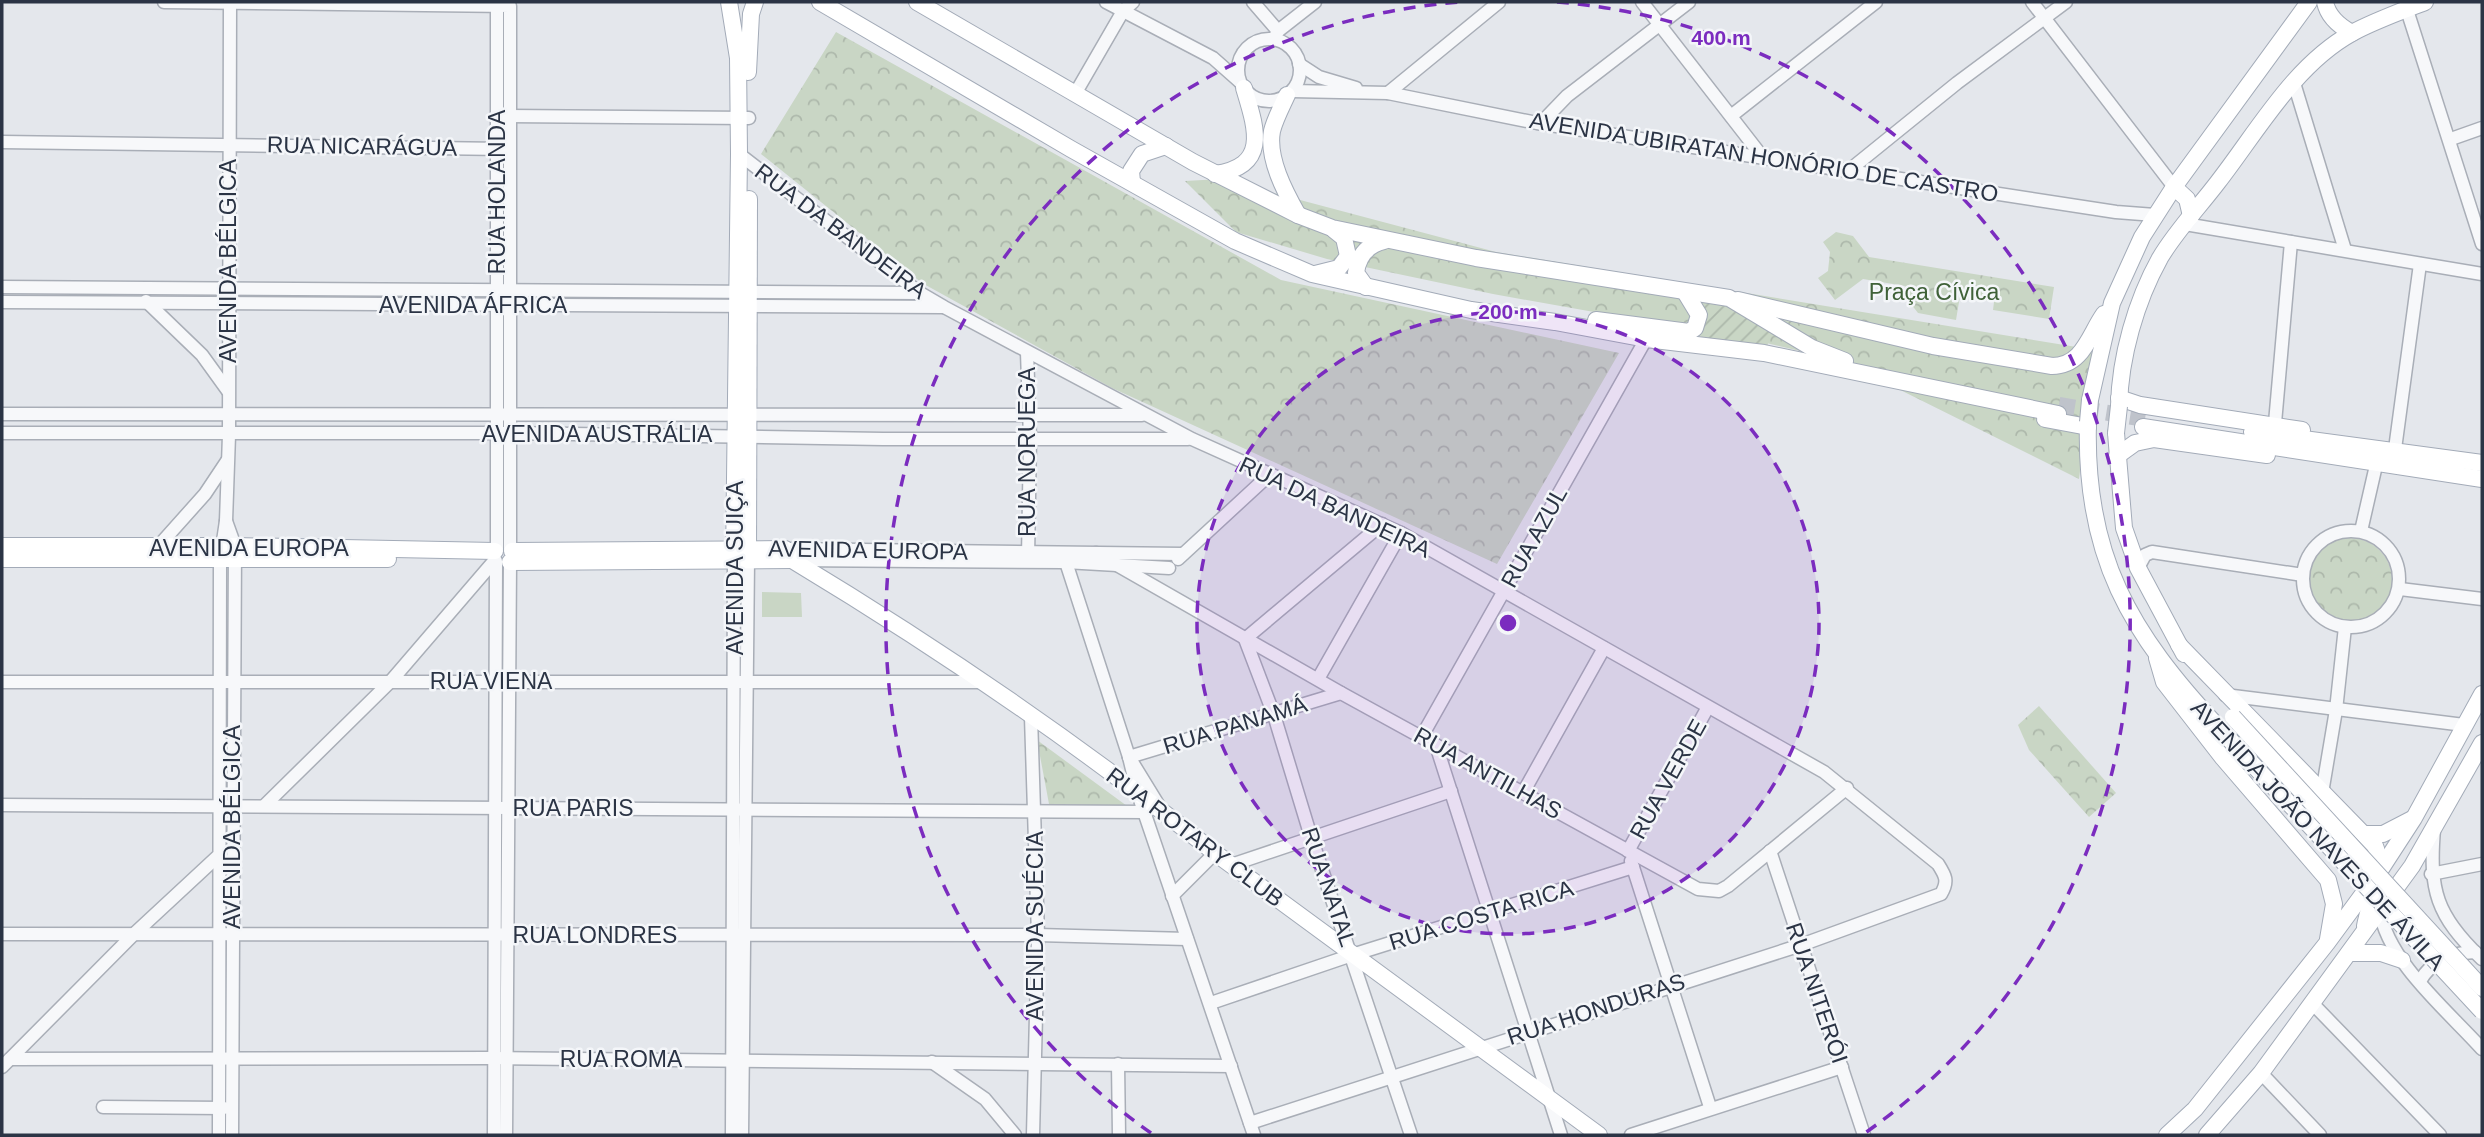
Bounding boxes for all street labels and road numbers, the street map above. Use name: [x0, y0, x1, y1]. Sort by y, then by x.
street label: AVENIDA UBIRATAN HONÓRIO DE CASTRO: [1528, 107, 2000, 207]
street label: RUA HOLANDA: [484, 109, 510, 274]
street label: RUA NICARÁGUA: [267, 131, 458, 161]
street label: AVENIDA BÉLGICA: [215, 158, 241, 363]
street label: RUA DA BANDEIRA: [750, 158, 933, 304]
street label: AVENIDA ÁFRICA: [379, 292, 568, 318]
street label: RUA NORUEGA: [1014, 366, 1040, 537]
street label: AVENIDA AUSTRÁLIA: [482, 421, 713, 447]
street label: RUA DA BANDEIRA: [1235, 451, 1435, 563]
street label: AVENIDA SUIÇA: [722, 480, 748, 655]
street label: RUA AZUL: [1496, 482, 1572, 592]
street label: AVENIDA EUROPA: [149, 535, 350, 561]
street label: AVENIDA EUROPA: [768, 535, 969, 565]
street label: RUA VIENA: [430, 668, 553, 694]
street label: RUA PANAMÁ: [1160, 691, 1311, 759]
street label: AVENIDA JOÃO NAVES DE ÁVILA: [2186, 695, 2451, 976]
street label: RUA VERDE: [1624, 715, 1712, 843]
street label: RUA ANTILHAS: [1410, 722, 1566, 824]
street label: AVENIDA BÉLGICA: [219, 724, 245, 929]
street label: RUA ROTARY CLUB: [1101, 762, 1289, 912]
street label: RUA PARIS: [513, 795, 634, 821]
street label: RUA NATAL: [1296, 824, 1362, 950]
street label: AVENIDA SUÉCIA: [1022, 830, 1048, 1021]
street label: RUA COSTA RICA: [1386, 874, 1577, 955]
street label: RUA NITERÓI: [1781, 919, 1853, 1067]
street label: RUA LONDRES: [513, 922, 677, 948]
street label: RUA HONDURAS: [1504, 968, 1688, 1050]
street label: RUA ROMA: [560, 1046, 683, 1072]

